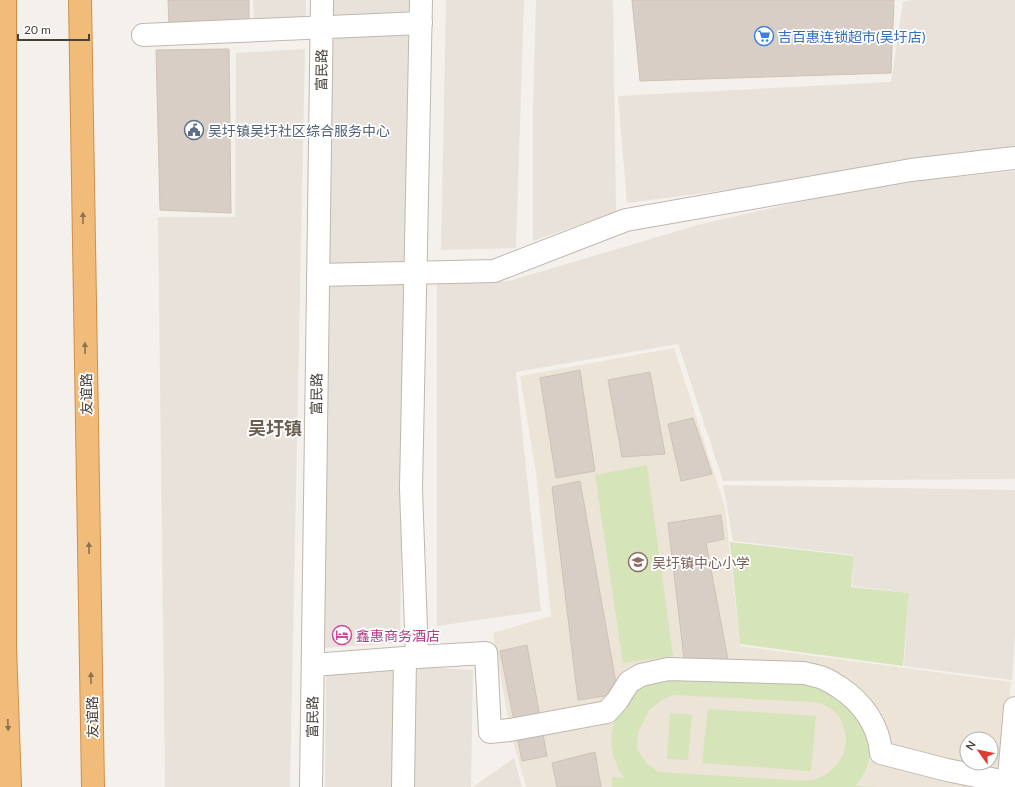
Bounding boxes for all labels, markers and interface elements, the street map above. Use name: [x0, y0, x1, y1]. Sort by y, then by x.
scale bar: [18, 16, 89, 42]
text: 20 m: [24, 22, 51, 37]
supermarket icon: 吉百惠连锁超市(吴圩店): [753, 25, 775, 47]
place label: 吉百惠连锁超市(吴圩店): [778, 28, 926, 45]
street label: 富民路: [312, 49, 330, 91]
public building icon: 吴圩镇吴圩社区综合服务中心: [183, 119, 205, 141]
place label: 吴圩镇吴圩社区综合服务中心: [208, 122, 390, 139]
one-way arrow: [80, 211, 86, 224]
one-way arrow: [82, 342, 89, 354]
street label: 友谊路: [77, 373, 95, 415]
street label: 富民路: [307, 373, 325, 415]
district label: 吴圩镇: [248, 417, 302, 439]
one-way arrow: [86, 541, 92, 554]
school or university icon: 吴圩镇中心小学: [627, 551, 649, 573]
place label: 吴圩镇中心小学: [652, 554, 750, 571]
hotel icon: 鑫惠商务酒店: [331, 624, 353, 646]
place label: 鑫惠商务酒店: [356, 627, 440, 644]
one-way arrow: [88, 671, 94, 684]
street label: 友谊路: [83, 696, 101, 738]
street label: 富民路: [303, 696, 321, 738]
one-way arrow: [4, 719, 11, 731]
north arrow: [959, 731, 999, 771]
text: N: [962, 738, 978, 752]

